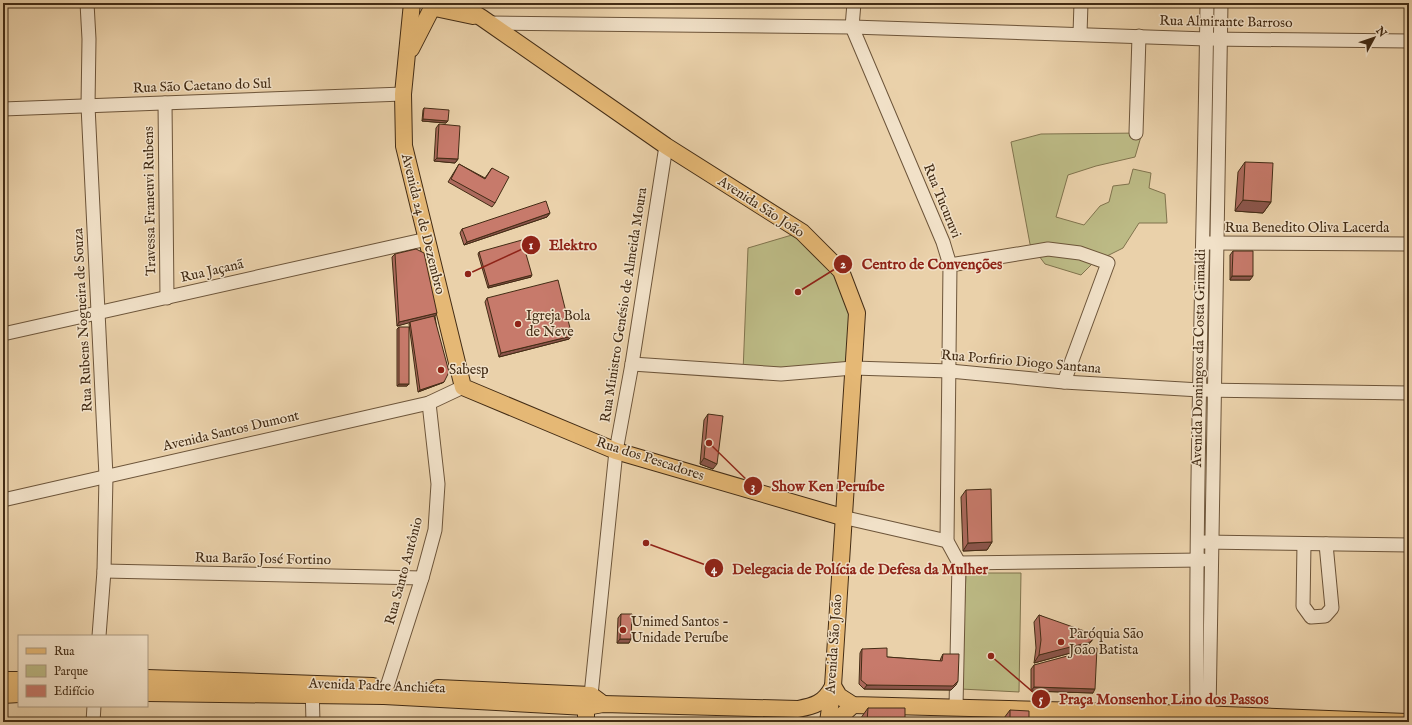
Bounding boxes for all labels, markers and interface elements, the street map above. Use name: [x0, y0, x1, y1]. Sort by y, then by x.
street label: Rua Almirante Barroso: [1159, 12, 1293, 32]
north arrow: [1354, 18, 1394, 58]
text: N: [1372, 23, 1390, 41]
street label: Rua São Caetano do Sul: [132, 75, 272, 97]
street label: Travessa Franeuvi Rubens: [140, 126, 160, 276]
street label: Avenida 24 de Dezembro: [397, 151, 449, 297]
street label: Rua Tucuruvi: [919, 161, 965, 241]
street label: Avenida São João: [713, 172, 808, 242]
street label: Rua Ministro Genésio de Almeida Moura: [597, 185, 652, 424]
street label: Rua Benedito Oliva Lacerda: [1225, 219, 1390, 237]
street label: Rua Rubens Nogueira de Souza: [69, 227, 97, 412]
callout: Elektro: [521, 231, 605, 258]
text: Elektro: [549, 236, 597, 255]
text: 1: [529, 238, 534, 253]
street label: Avenida Domingos da Costa Grimaldi: [1188, 249, 1210, 468]
callout: Centro de Convenções: [833, 251, 1010, 278]
street label: Rua Jaçanã: [179, 255, 246, 287]
text: Centro de Convenções: [862, 255, 1003, 274]
text: 2: [840, 257, 846, 272]
place label: Igreja Bola de Neve: [526, 307, 591, 341]
marker: Igreja Bola de Neve: [513, 319, 523, 329]
street label: Rua Porfirio Diogo Santana: [940, 346, 1103, 378]
place label: Sabesp: [449, 361, 489, 379]
marker: Sabesp: [436, 365, 446, 375]
street label: Avenida Santos Dumont: [160, 407, 301, 456]
street label: Rua dos Pescadores: [594, 433, 706, 485]
callout: Show Ken Peruíbe: [743, 473, 892, 500]
text: Show Ken Peruíbe: [771, 477, 885, 496]
text: 3: [751, 479, 755, 494]
street label: Rua Santo Antônio: [381, 515, 427, 627]
street label: Rua Barão José Fortino: [195, 549, 332, 569]
callout: Delegacia de Polícia de Defesa da Mulher: [704, 555, 996, 582]
text: Delegacia de Polícia de Defesa da Mulher: [732, 560, 988, 579]
text: 4: [711, 562, 718, 577]
street label: Avenida São João: [821, 593, 846, 695]
place label: Unimed Santos - Unidade Peruíbe: [631, 613, 729, 647]
marker: Unimed Santos - Unidade Peruíbe: [618, 625, 628, 635]
place label: Paróquia São João Batista: [1067, 625, 1144, 659]
legend: [18, 635, 148, 707]
marker: Paróquia São João Batista: [1056, 637, 1066, 647]
text: Rua: [54, 644, 75, 659]
text: Parque: [54, 664, 89, 680]
street label: Avenida Padre Anchieta: [307, 675, 447, 697]
text: Edifício: [54, 684, 95, 699]
callout: Praça Monsenhor Lino dos Passos: [1031, 685, 1277, 712]
text: Praça Monsenhor Lino dos Passos: [1059, 690, 1269, 709]
text: 5: [1039, 692, 1044, 707]

